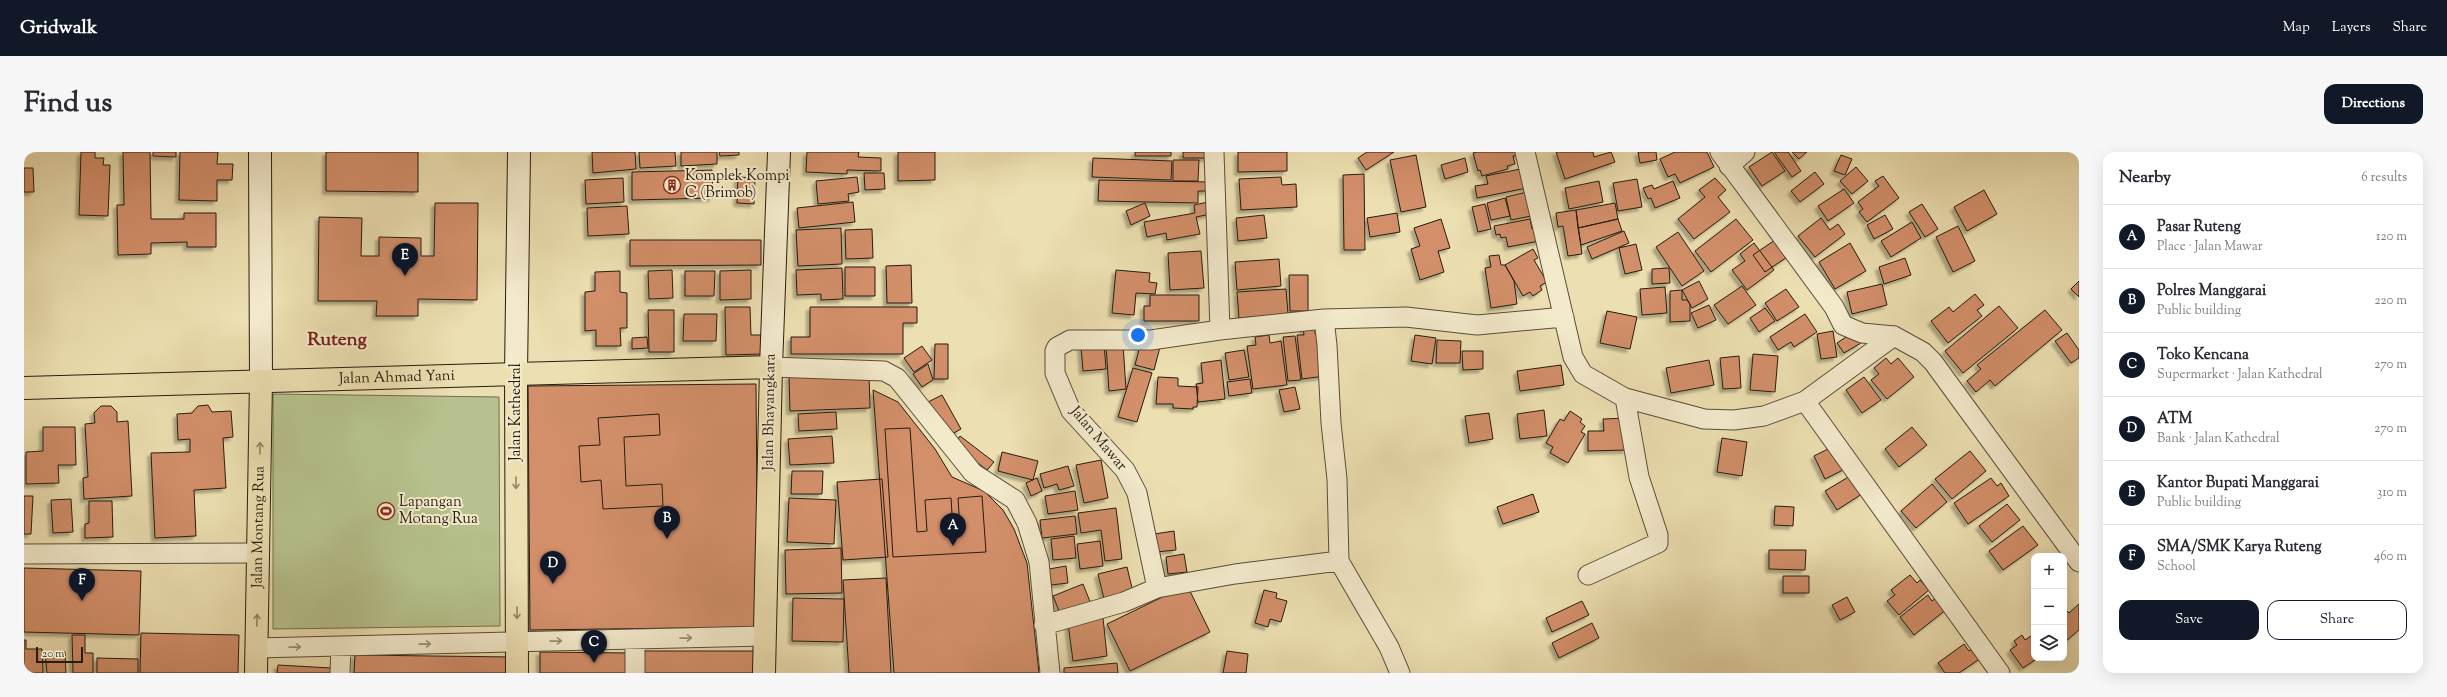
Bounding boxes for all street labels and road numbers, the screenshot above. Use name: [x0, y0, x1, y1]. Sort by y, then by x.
street label: Jalan Bhayangkara: [758, 353, 782, 472]
street label: Jalan Kathedral: [506, 363, 527, 462]
street label: Jalan Ahmad Yani: [338, 365, 455, 390]
street label: Jalan Mawar: [1064, 401, 1132, 476]
street label: Jalan Montang Rua: [247, 466, 270, 589]

